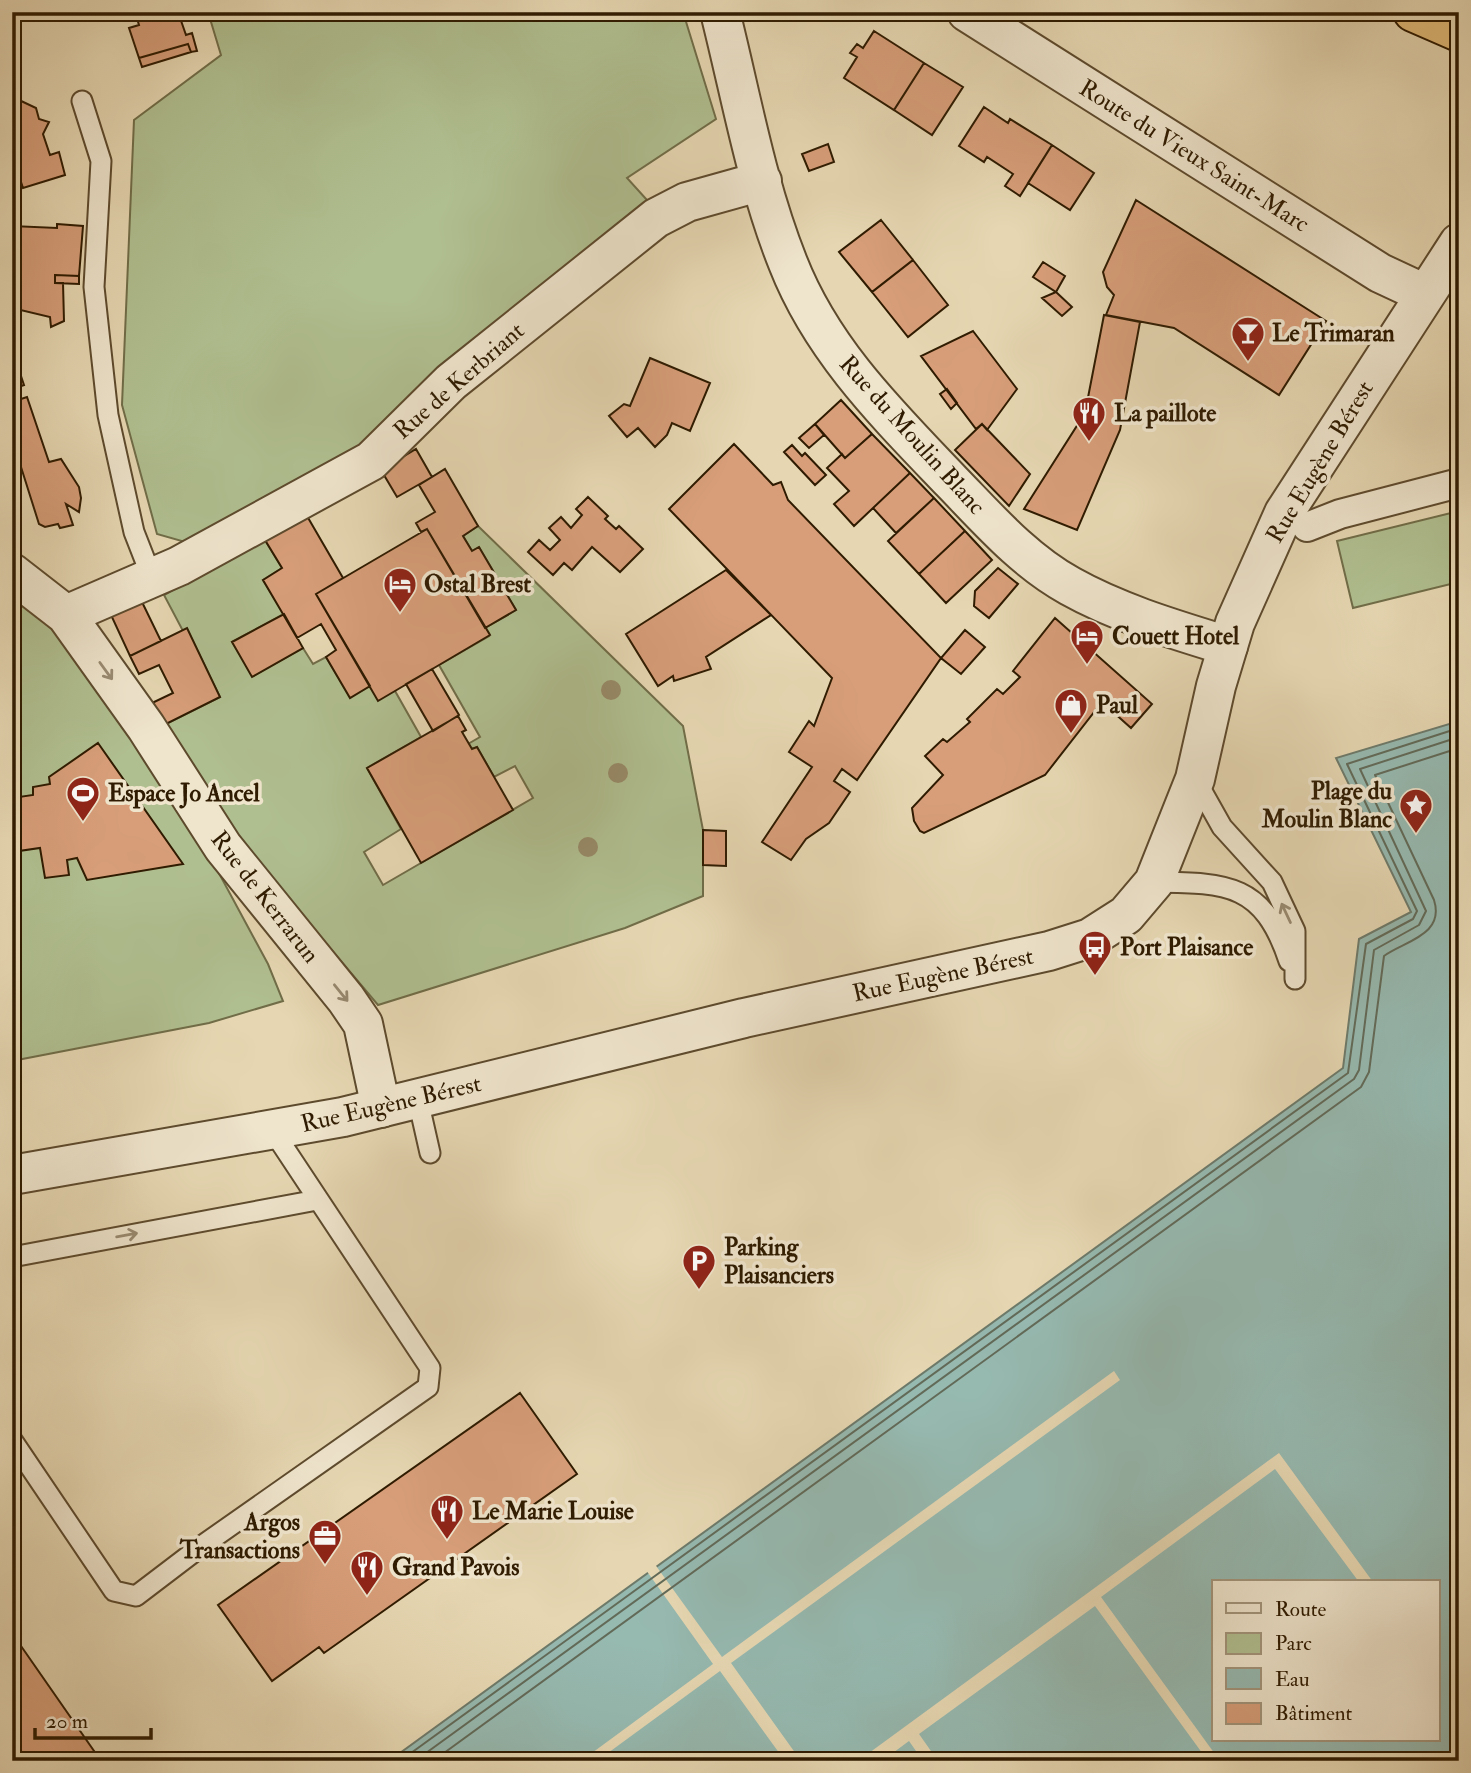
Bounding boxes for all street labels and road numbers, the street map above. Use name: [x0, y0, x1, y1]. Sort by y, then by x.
street label: Route du Vieux Saint-Marc: [1073, 72, 1315, 240]
street label: Rue de Kerbriant: [387, 315, 531, 446]
street label: Rue du Moulin Blanc: [832, 349, 992, 521]
street label: Rue Eugène Bérest: [1259, 375, 1381, 549]
street label: Rue de Kerrarun: [204, 825, 326, 969]
street label: Rue Eugène Bérest: [850, 941, 1036, 1009]
street label: Rue Eugène Bérest: [298, 1068, 484, 1140]

